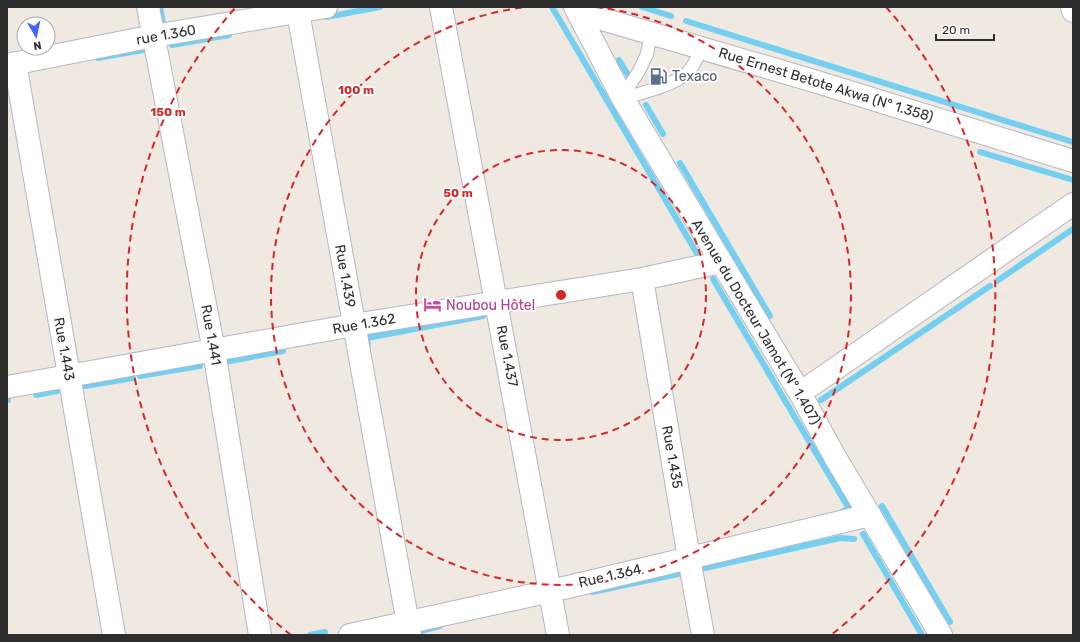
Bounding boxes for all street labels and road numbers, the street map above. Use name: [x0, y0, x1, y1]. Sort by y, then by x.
street label: rue 1.360: [135, 21, 197, 49]
street label: Rue Ernest Betote Akwa (N° 1.358): [717, 44, 935, 126]
street label: Avenue du Docteur Jamot (N° 1.407): [688, 216, 824, 428]
street label: Rue 1.439: [331, 243, 359, 309]
street label: Rue 1.441: [197, 303, 225, 367]
street label: Rue 1.362: [331, 310, 397, 338]
street label: Rue 1.443: [50, 316, 78, 382]
street label: Rue 1.437: [493, 324, 521, 388]
street label: Rue 1.435: [658, 424, 686, 490]
street label: Rue 1.364: [577, 560, 643, 591]

